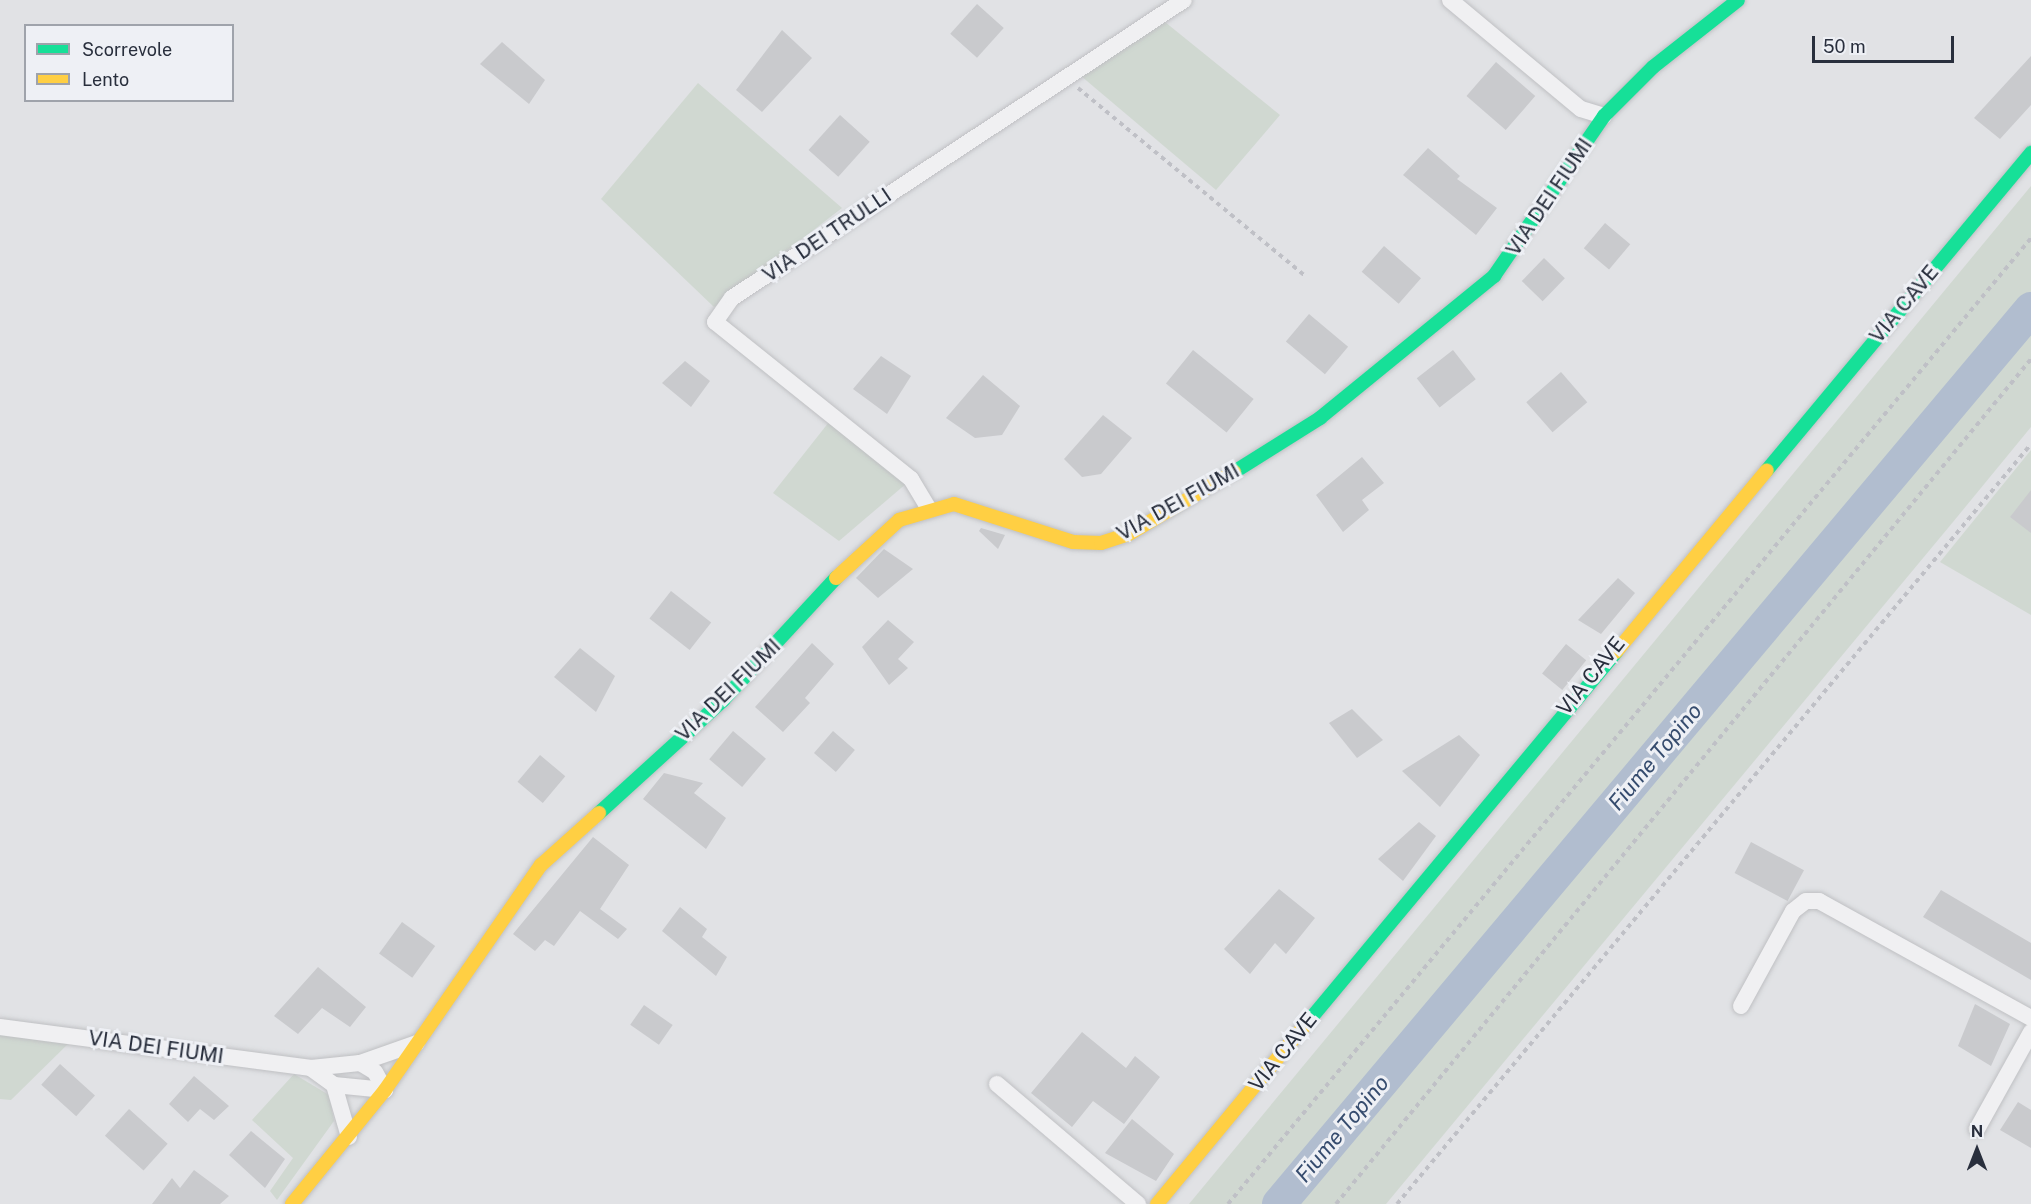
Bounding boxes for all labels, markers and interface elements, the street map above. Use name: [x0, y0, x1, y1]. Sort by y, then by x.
legend: [24, 24, 234, 102]
scale bar: [1815, 24, 1958, 62]
text: 50 m: [1823, 36, 1866, 57]
text: Scorrevole: [82, 39, 172, 60]
text: Lento: [82, 69, 129, 90]
street label: VIA DEI FIUMI: [1500, 133, 1598, 261]
street label: VIA DEI TRULLI: [758, 183, 896, 287]
street label: VIA CAVE: [1864, 260, 1944, 348]
street label: VIA DEI FIUMI: [1112, 458, 1244, 546]
street label: VIA CAVE: [1552, 632, 1630, 720]
street label: VIA DEI FIUMI: [670, 634, 786, 746]
water label: Fiume Topino: [1603, 698, 1707, 816]
street label: VIA CAVE: [1244, 1008, 1322, 1096]
street label: VIA DEI FIUMI: [87, 1025, 225, 1069]
water label: Fiume Topino: [1290, 1070, 1394, 1188]
north arrow: [1947, 1120, 2007, 1180]
text: N: [1971, 1122, 1983, 1141]

